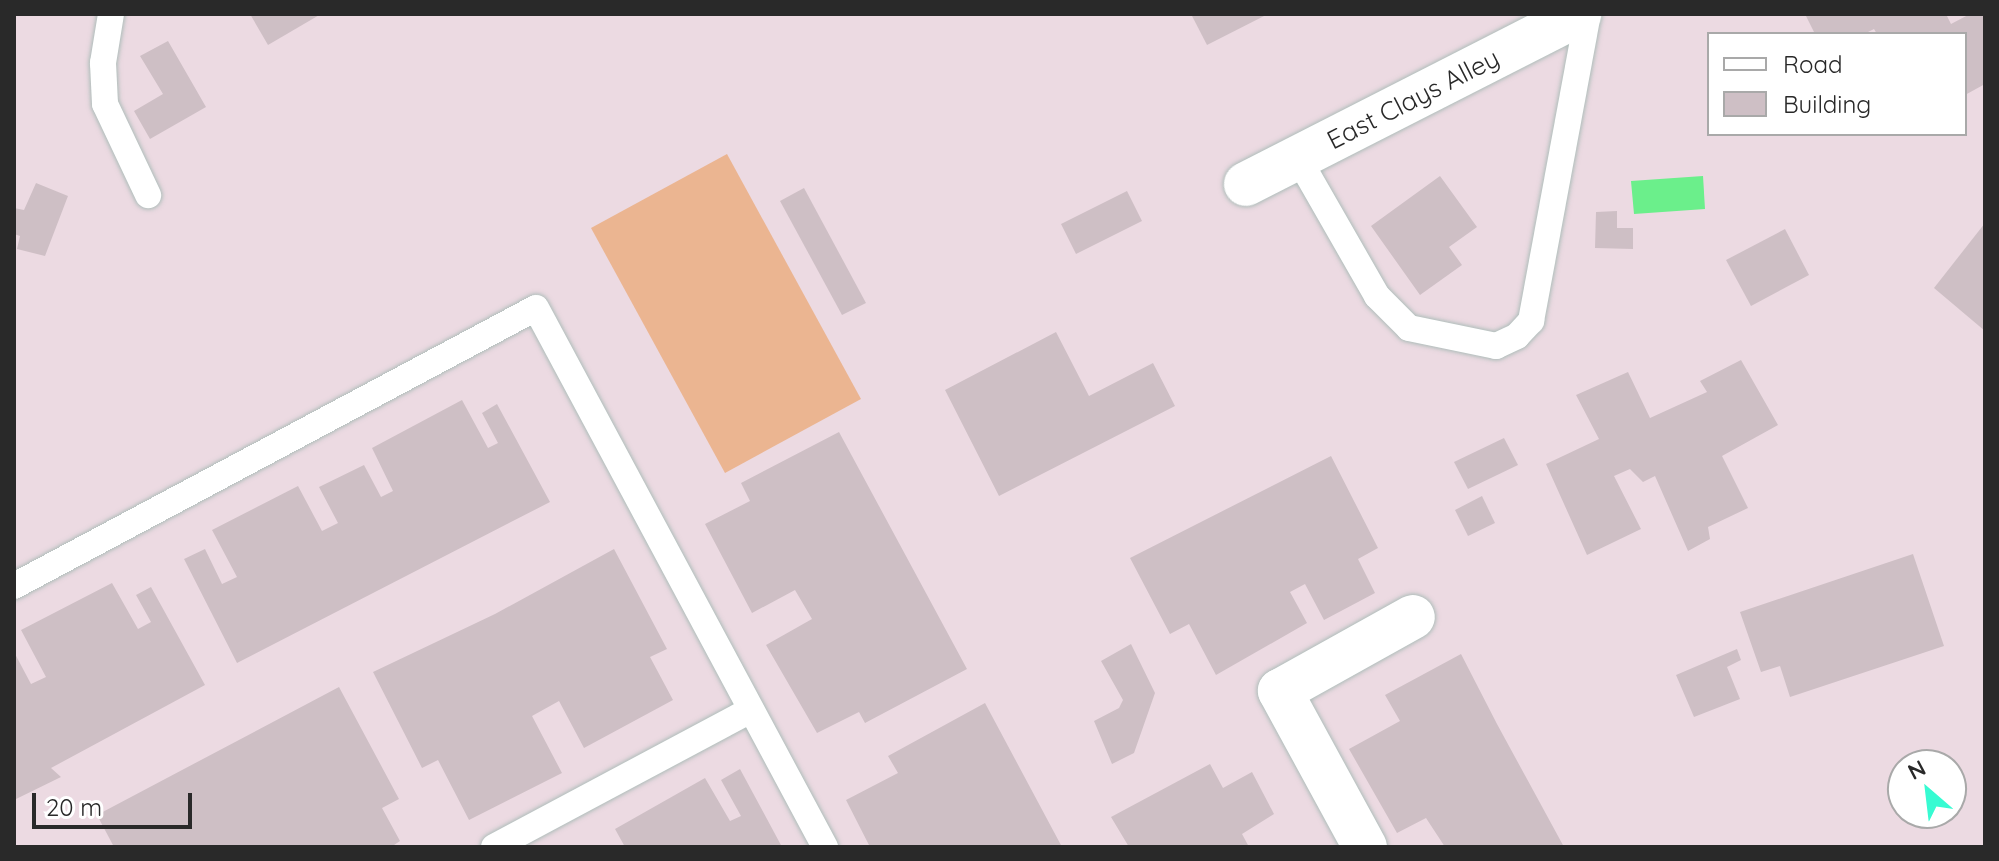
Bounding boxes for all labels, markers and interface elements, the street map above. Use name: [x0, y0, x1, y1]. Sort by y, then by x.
legend: [1707, 32, 1967, 136]
street label: East Clays Alley: [1322, 42, 1504, 156]
text: Road: [1783, 49, 1843, 79]
text: Building: [1783, 89, 1871, 119]
north arrow: [1887, 749, 1967, 829]
text: N: [1903, 753, 1930, 786]
scale bar: [36, 777, 196, 827]
text: 20 m: [46, 792, 102, 822]

